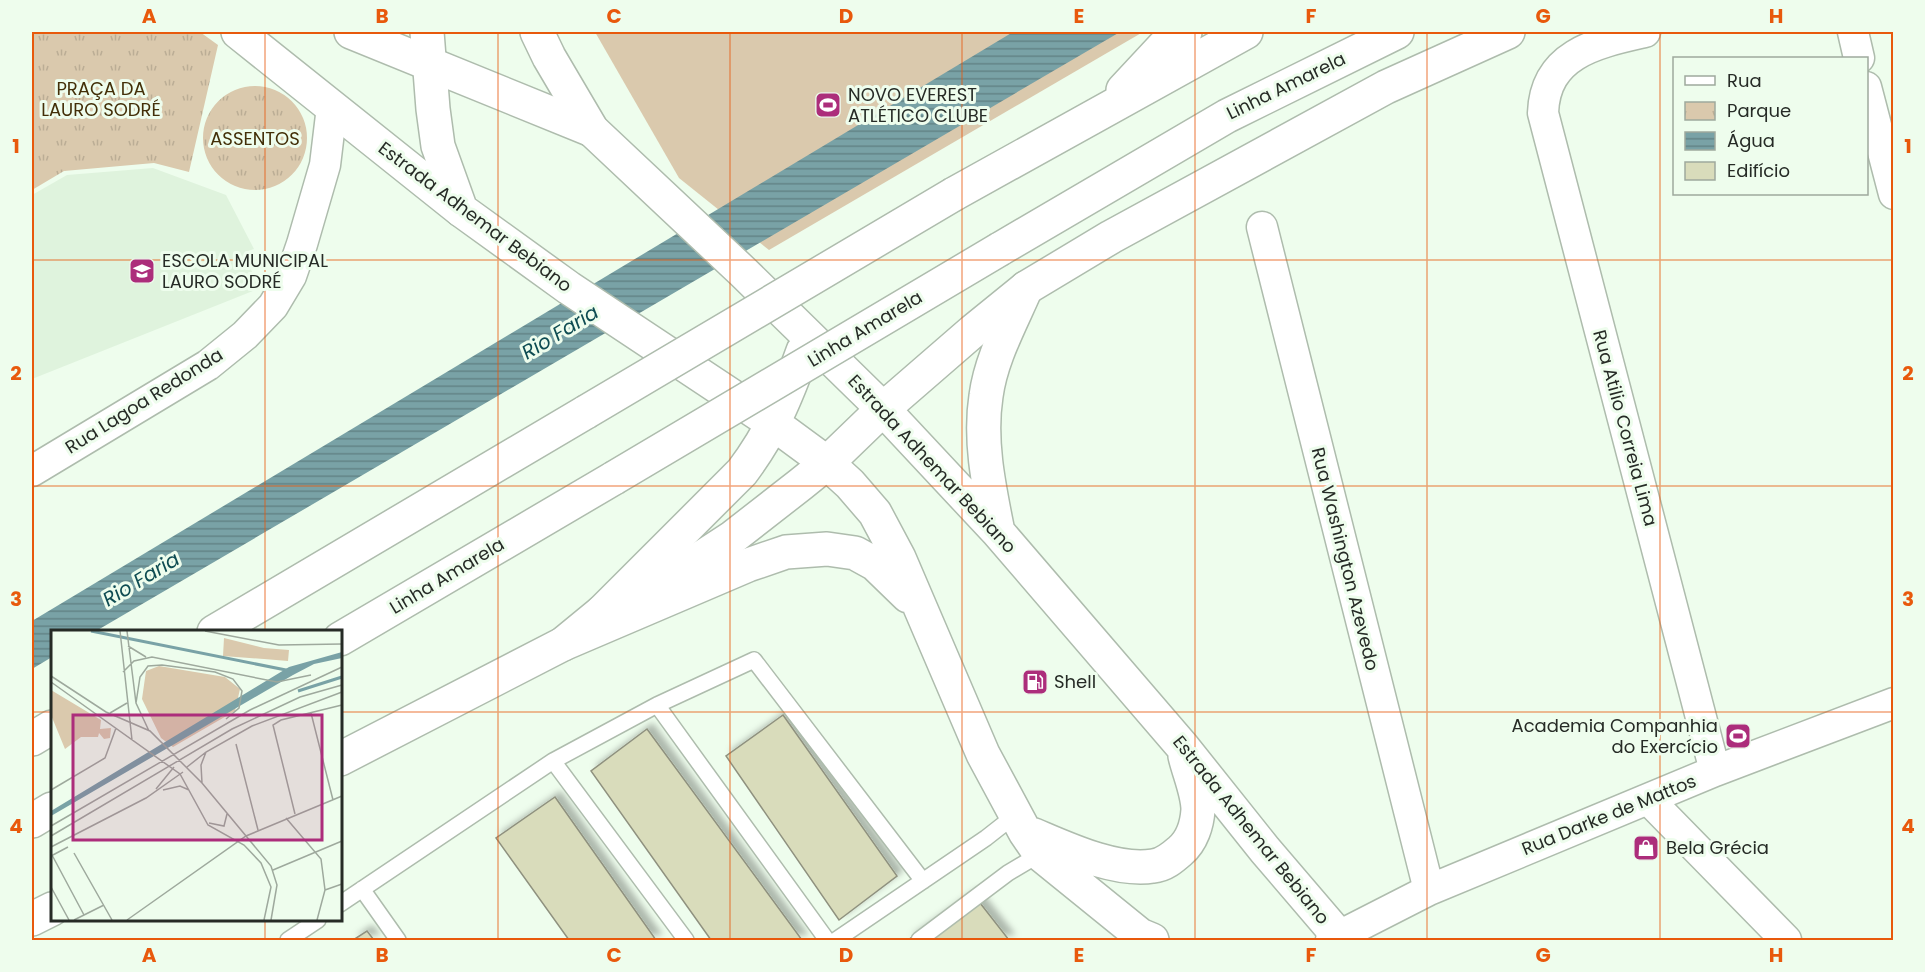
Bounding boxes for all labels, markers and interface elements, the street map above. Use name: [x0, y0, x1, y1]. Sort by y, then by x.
text: A: [142, 2, 157, 30]
text: B: [375, 2, 389, 30]
text: C: [606, 2, 622, 30]
text: D: [839, 2, 853, 30]
text: E: [1074, 2, 1084, 30]
text: F: [1306, 2, 1317, 30]
text: G: [1535, 2, 1551, 30]
text: H: [1769, 2, 1783, 30]
street label: Linha Amarela: [1222, 46, 1349, 125]
legend: [1673, 57, 1868, 195]
text: Rua: [1727, 68, 1762, 93]
park label: PRAÇA DA LAURO SODRÉ: [41, 76, 161, 122]
place label: NOVO EVEREST ATLÉTICO CLUBE: [848, 82, 988, 128]
sports icon: NOVO EVEREST ATLÉTICO CLUBE: [813, 90, 843, 120]
text: Parque: [1727, 98, 1791, 123]
park label: ASSENTOS: [210, 126, 300, 151]
text: Água: [1727, 128, 1775, 153]
text: 1: [12, 132, 20, 160]
text: 1: [1904, 132, 1912, 160]
street label: Estrada Adhemar Bebiano: [373, 135, 577, 298]
text: Edifício: [1727, 158, 1790, 183]
place label: ESCOLA MUNICIPAL LAURO SODRÉ: [162, 248, 328, 294]
school or university icon: ESCOLA MUNICIPAL LAURO SODRÉ: [127, 256, 157, 286]
street label: Linha Amarela: [803, 285, 927, 373]
water label: Rio Faria: [516, 298, 604, 366]
street label: Rua Atilio Correia Lima: [1587, 327, 1664, 529]
street label: Rua Lagoa Redonda: [60, 342, 227, 459]
text: 2: [10, 359, 22, 387]
text: 2: [1902, 359, 1914, 387]
street label: Estrada Adhemar Bebiano: [843, 369, 1022, 559]
street label: Rua Washington Azevedo: [1306, 445, 1385, 673]
street label: Linha Amarela: [385, 532, 509, 620]
water label: Rio Faria: [97, 545, 185, 613]
text: 3: [10, 585, 22, 613]
text: 3: [1902, 585, 1914, 613]
inset map: [51, 630, 342, 921]
fuel station icon: Shell: [1020, 667, 1050, 697]
place label: Shell: [1054, 669, 1096, 694]
place label: Academia Companhia do Exercício: [1512, 713, 1718, 759]
sports icon: Academia Companhia do Exercício: [1723, 721, 1753, 751]
street label: Estrada Adhemar Bebiano: [1167, 730, 1335, 929]
street label: Rua Darke de Mattos: [1518, 768, 1700, 861]
text: 4: [9, 812, 23, 840]
text: 4: [1901, 812, 1915, 840]
shop icon: Bela Grécia: [1631, 833, 1661, 863]
place label: Bela Grécia: [1666, 835, 1769, 860]
text: A: [142, 941, 157, 969]
text: B: [375, 941, 389, 969]
text: C: [606, 941, 622, 969]
text: D: [839, 941, 853, 969]
text: E: [1074, 941, 1084, 969]
text: F: [1306, 941, 1317, 969]
text: G: [1535, 941, 1551, 969]
text: H: [1769, 941, 1783, 969]

